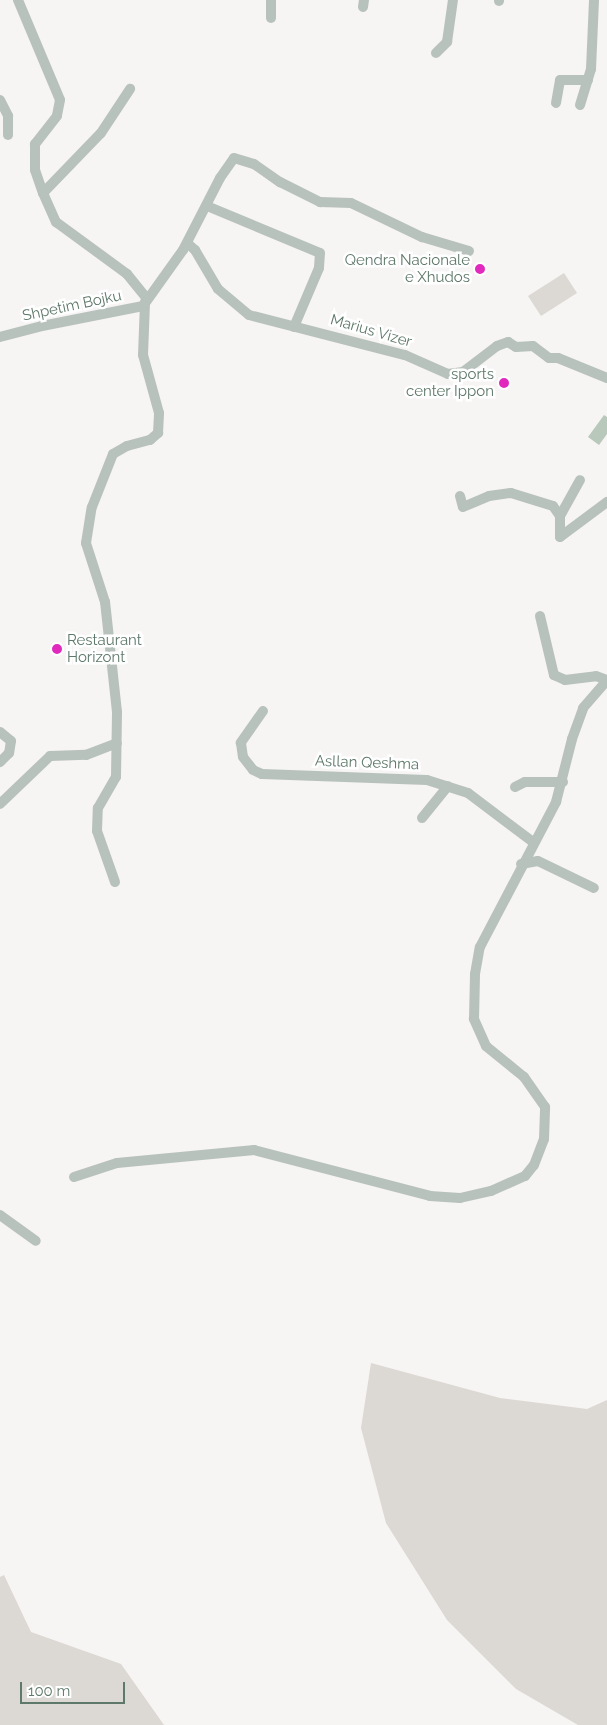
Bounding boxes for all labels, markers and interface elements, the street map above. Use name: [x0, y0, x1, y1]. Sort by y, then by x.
place label: Qendra Nacionale e Xhudos: [345, 251, 470, 286]
marker: Qendra Nacionale e Xhudos: [474, 263, 486, 275]
street label: Shpetim Bojku: [21, 287, 123, 325]
street label: Marius Vizer: [328, 311, 414, 351]
place label: sports center Ippon: [406, 365, 494, 400]
marker: sports center Ippon: [498, 377, 510, 389]
place label: Restaurant Horizont: [67, 631, 142, 666]
marker: Restaurant Horizont: [51, 643, 63, 655]
street label: Asllan Qeshma: [315, 752, 419, 774]
scale bar: [22, 1672, 128, 1704]
text: 100 m: [28, 1682, 70, 1700]

